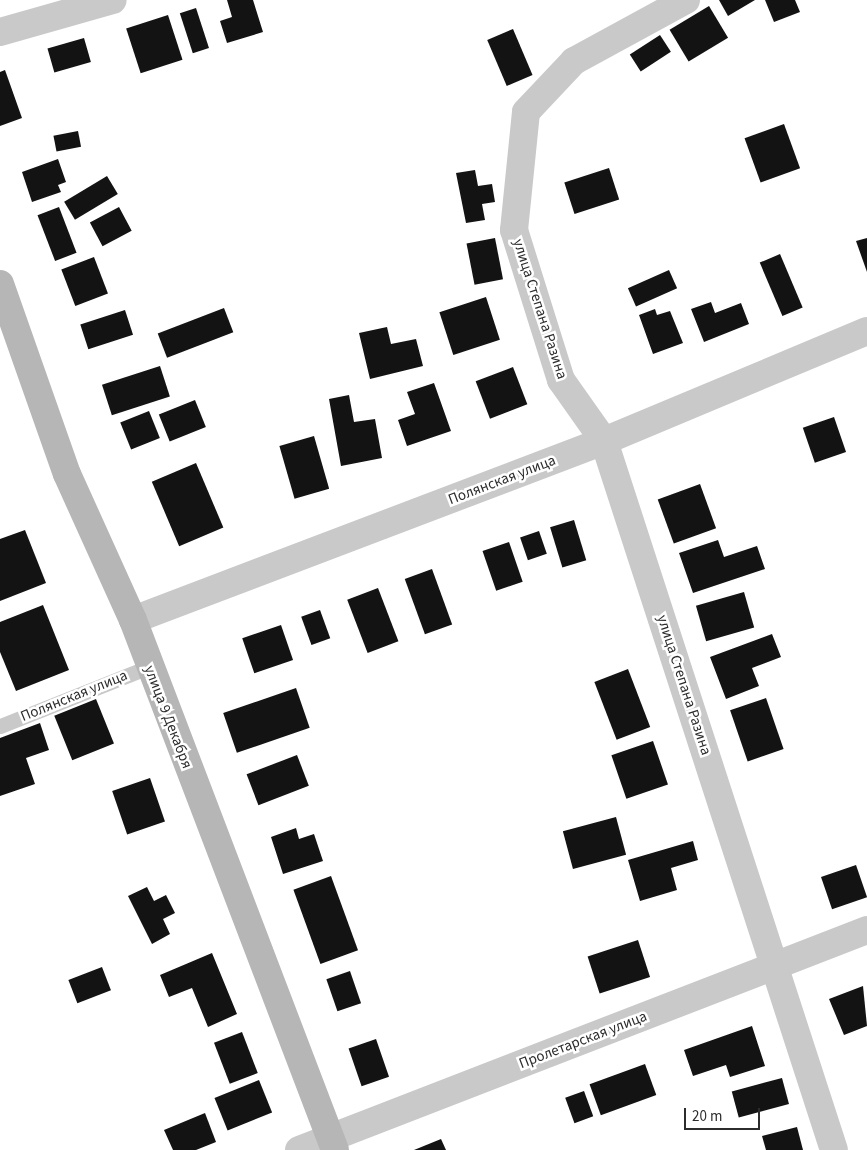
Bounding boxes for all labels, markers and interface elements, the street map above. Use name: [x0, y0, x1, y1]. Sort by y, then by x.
street label: улица Степана Разина: [509, 237, 571, 381]
street label: Полянская улица: [446, 451, 558, 509]
street label: улица Степана Разина: [653, 613, 715, 757]
street label: улица 9 Декабря: [140, 663, 196, 771]
street label: Полянская улица: [18, 666, 130, 726]
street label: Пролетарская улица: [516, 1007, 650, 1073]
scale bar: [687, 1098, 763, 1130]
text: 20 m: [692, 1106, 722, 1127]

